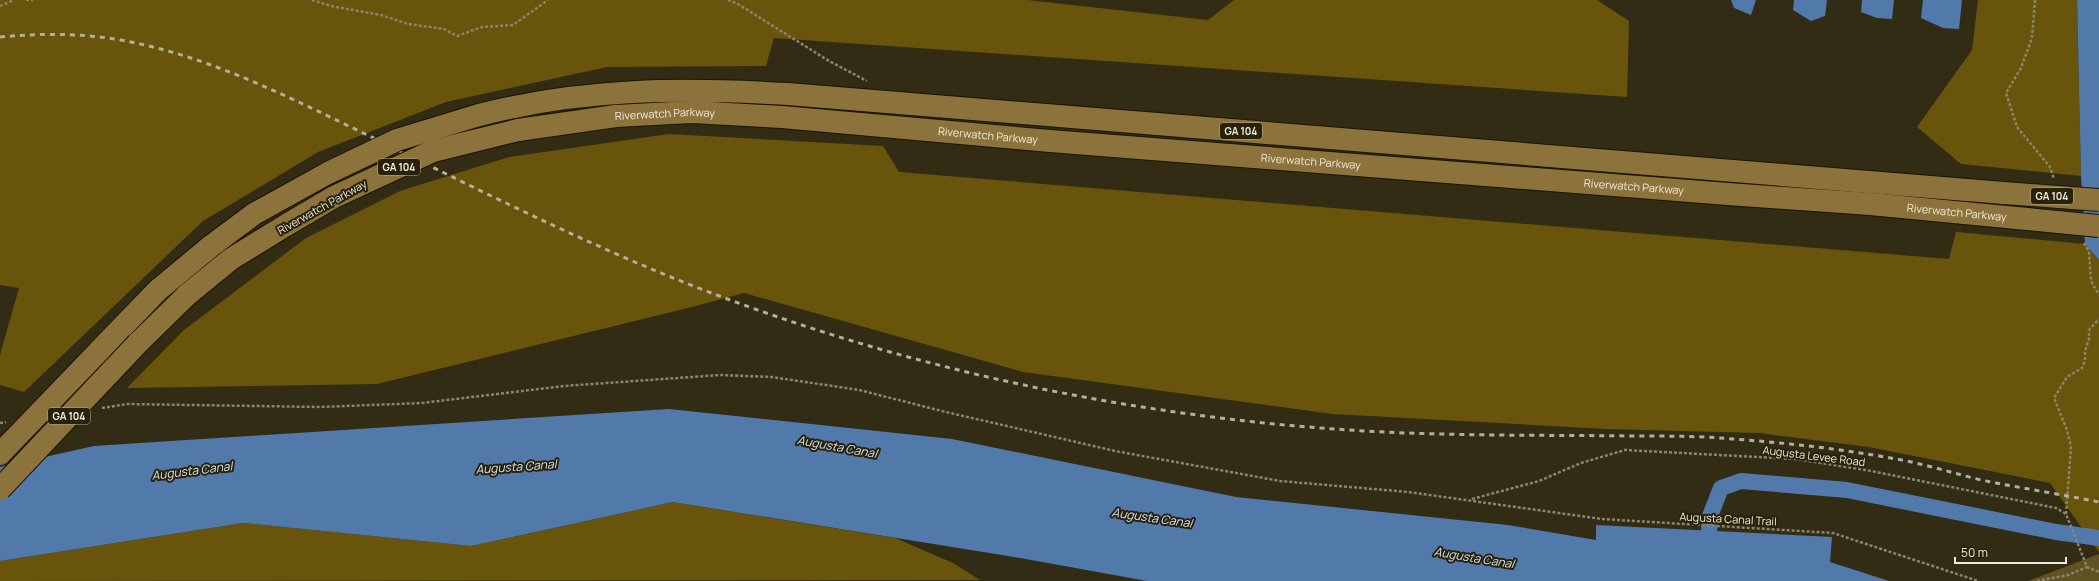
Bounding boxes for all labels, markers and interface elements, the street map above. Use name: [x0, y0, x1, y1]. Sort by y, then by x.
street label: Riverwatch Parkway: [614, 104, 716, 123]
street label: Riverwatch Parkway: [937, 123, 1039, 147]
road number: GA 104: [1220, 123, 1262, 139]
street label: Riverwatch Parkway: [1260, 150, 1362, 172]
road number: GA 104: [378, 159, 420, 175]
street label: Riverwatch Parkway: [1583, 175, 1685, 198]
street label: Riverwatch Parkway: [274, 176, 369, 237]
road number: GA 104: [2031, 188, 2073, 204]
street label: Riverwatch Parkway: [1906, 200, 2008, 224]
road number: GA 104: [48, 408, 90, 424]
water label: Augusta Canal: [796, 431, 881, 462]
street label: Augusta Levee Road: [1762, 442, 1866, 469]
water label: Augusta Canal: [475, 455, 559, 478]
water label: Augusta Canal: [151, 457, 235, 484]
water label: Augusta Canal: [1111, 503, 1196, 532]
street label: Augusta Canal Trail: [1679, 508, 1777, 529]
scale bar: [1955, 539, 2066, 565]
water label: Augusta Canal: [1433, 543, 1518, 573]
text: 50 m: [1961, 544, 1988, 561]

